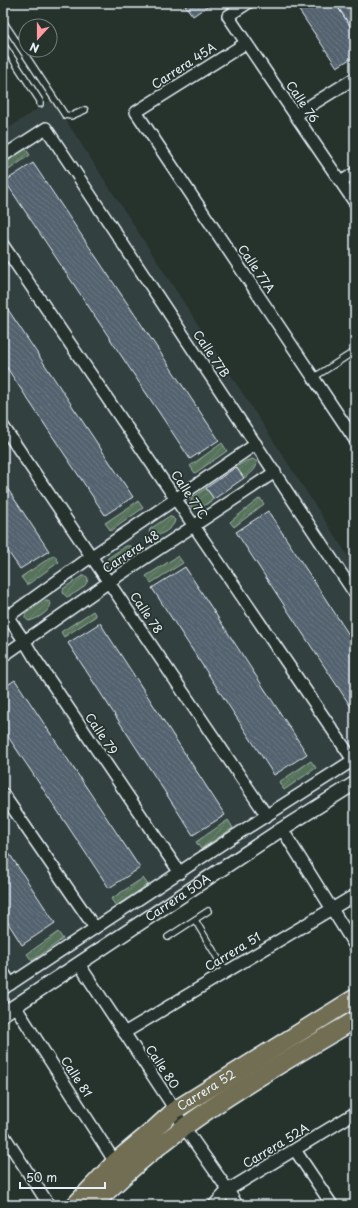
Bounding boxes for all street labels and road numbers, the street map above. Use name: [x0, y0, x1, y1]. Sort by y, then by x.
street label: Carrera 45A: [148, 38, 219, 93]
street label: Calle 76: [282, 77, 324, 126]
street label: Calle 77A: [234, 241, 280, 296]
street label: Calle 77B: [189, 326, 234, 381]
street label: Calle 77C: [167, 466, 212, 523]
street label: Carrera 48: [98, 526, 162, 577]
street label: Calle 78: [126, 588, 167, 637]
street label: Calle 79: [81, 709, 122, 758]
street label: Carrera 50A: [141, 869, 214, 925]
street label: Carrera 51: [201, 927, 264, 975]
street label: Calle 80: [142, 1041, 184, 1092]
street label: Calle 81: [57, 1052, 97, 1101]
street label: Carrera 52: [173, 1065, 238, 1115]
street label: Carrera 52A: [239, 1118, 312, 1172]

